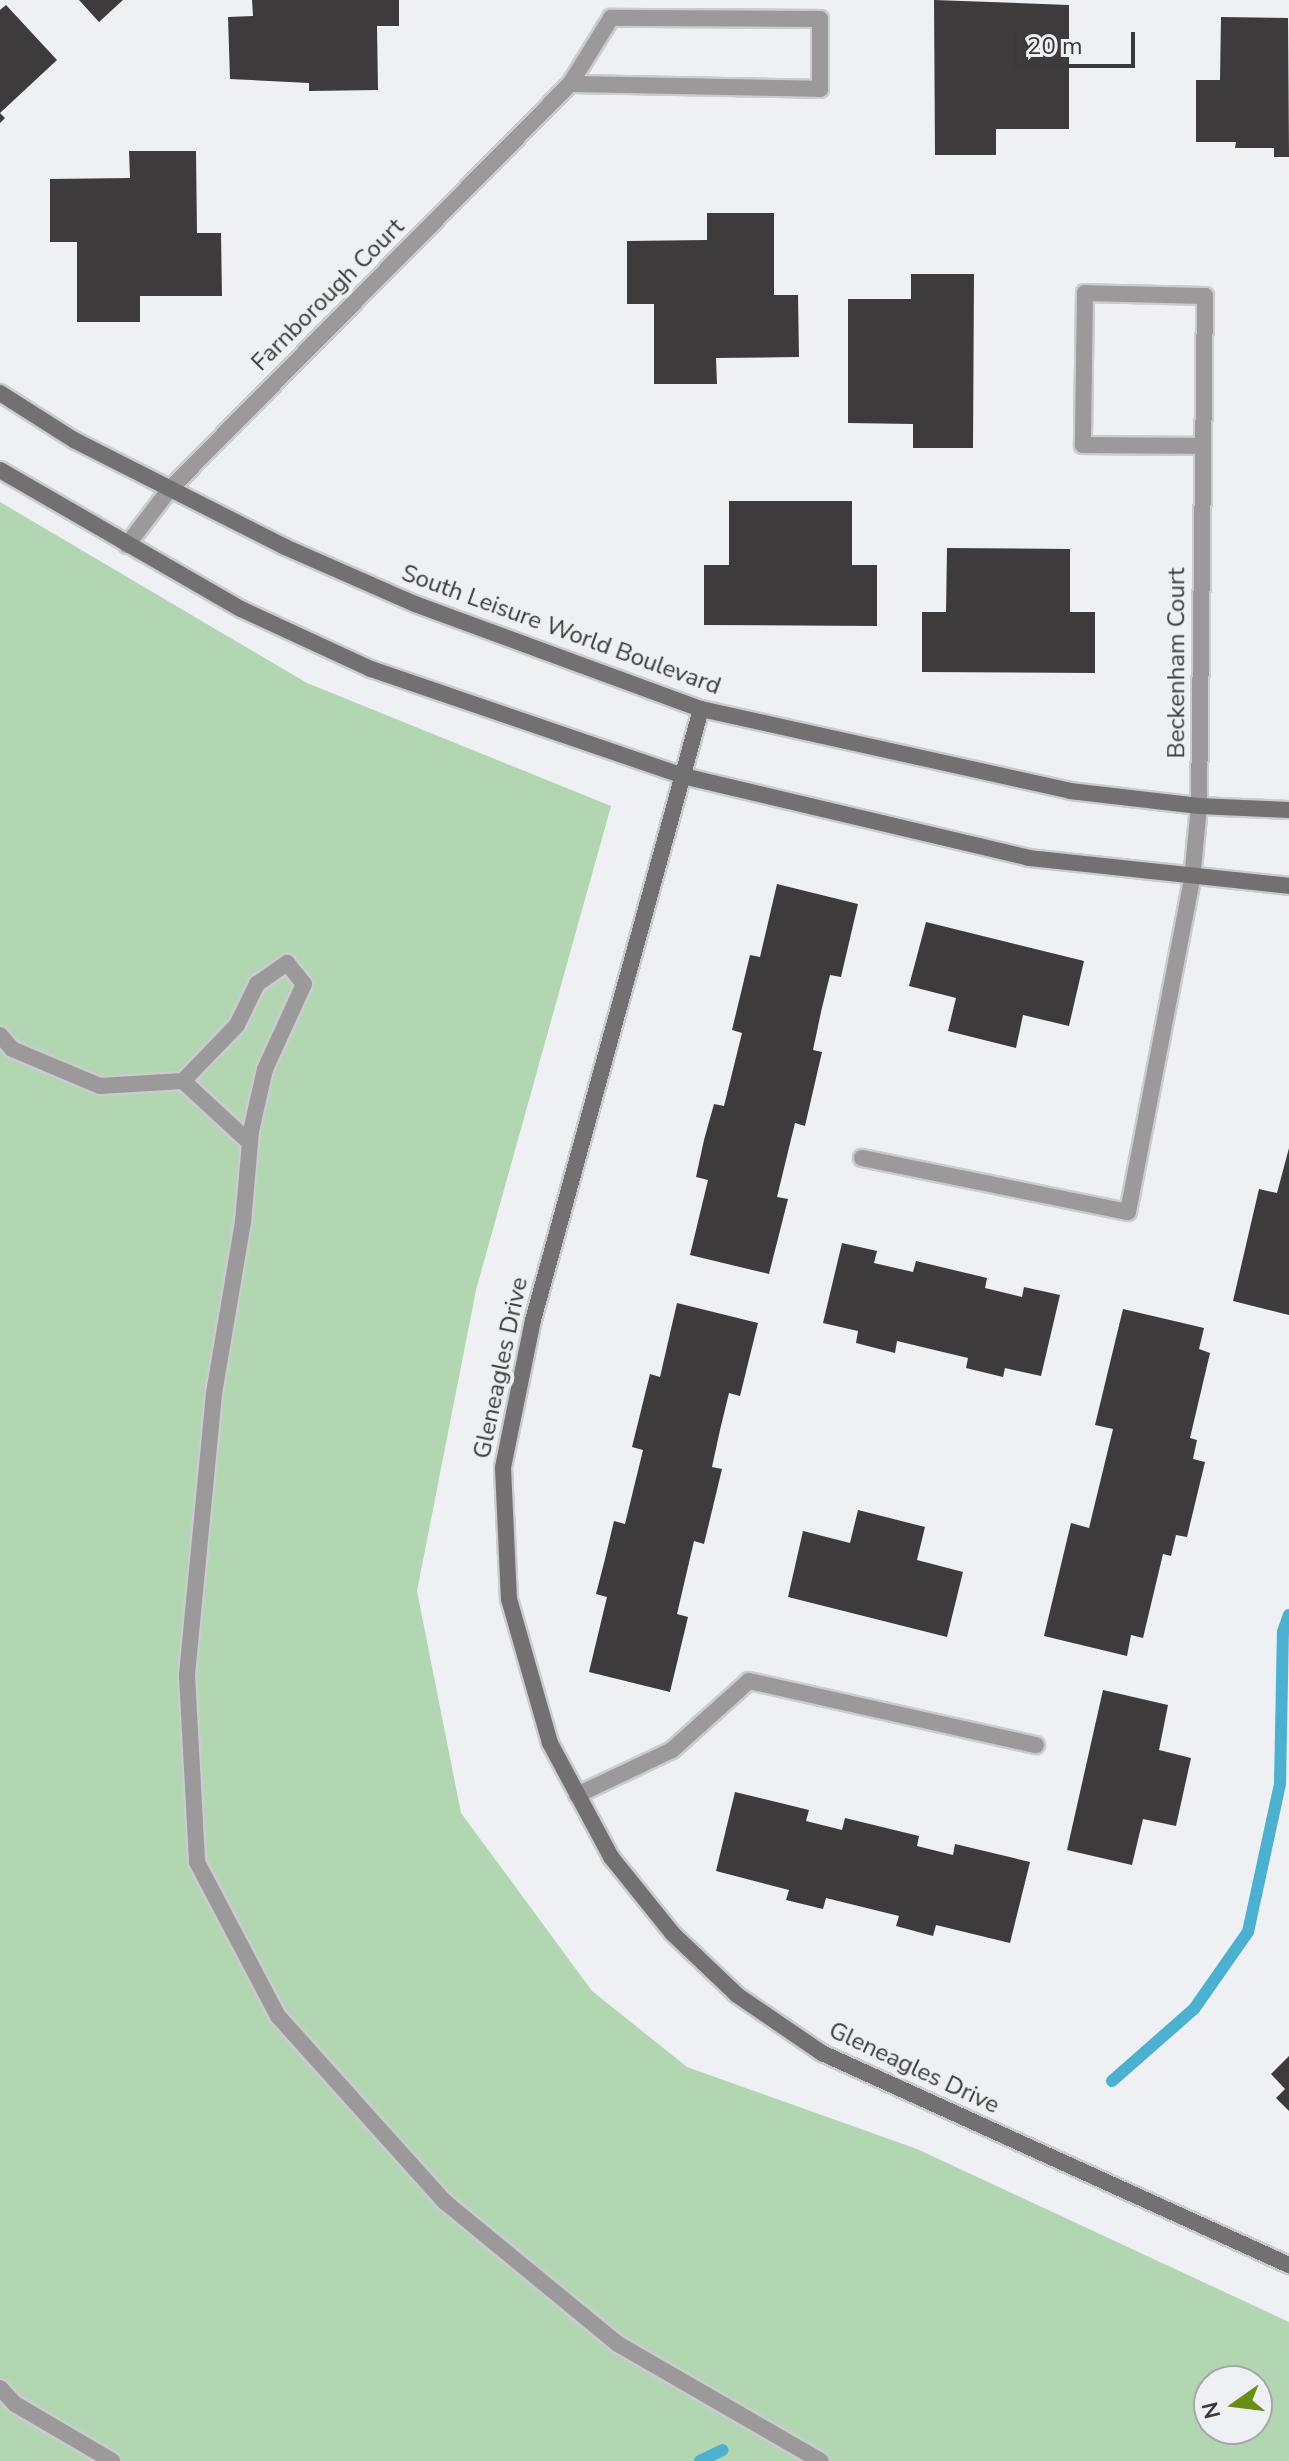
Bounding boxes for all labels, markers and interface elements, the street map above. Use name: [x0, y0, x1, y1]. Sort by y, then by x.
scale bar: [1017, 16, 1139, 66]
text: 20 m: [1027, 30, 1083, 62]
street label: Farnborough Court: [246, 213, 410, 377]
street label: South Leisure World Boulevard: [398, 559, 724, 701]
street label: Beckenham Court: [1163, 567, 1191, 759]
street label: Gleneagles Drive: [468, 1275, 534, 1461]
street label: Gleneagles Drive: [824, 2016, 1004, 2120]
north arrow: [1193, 2365, 1273, 2445]
text: N: [1195, 2399, 1228, 2422]

